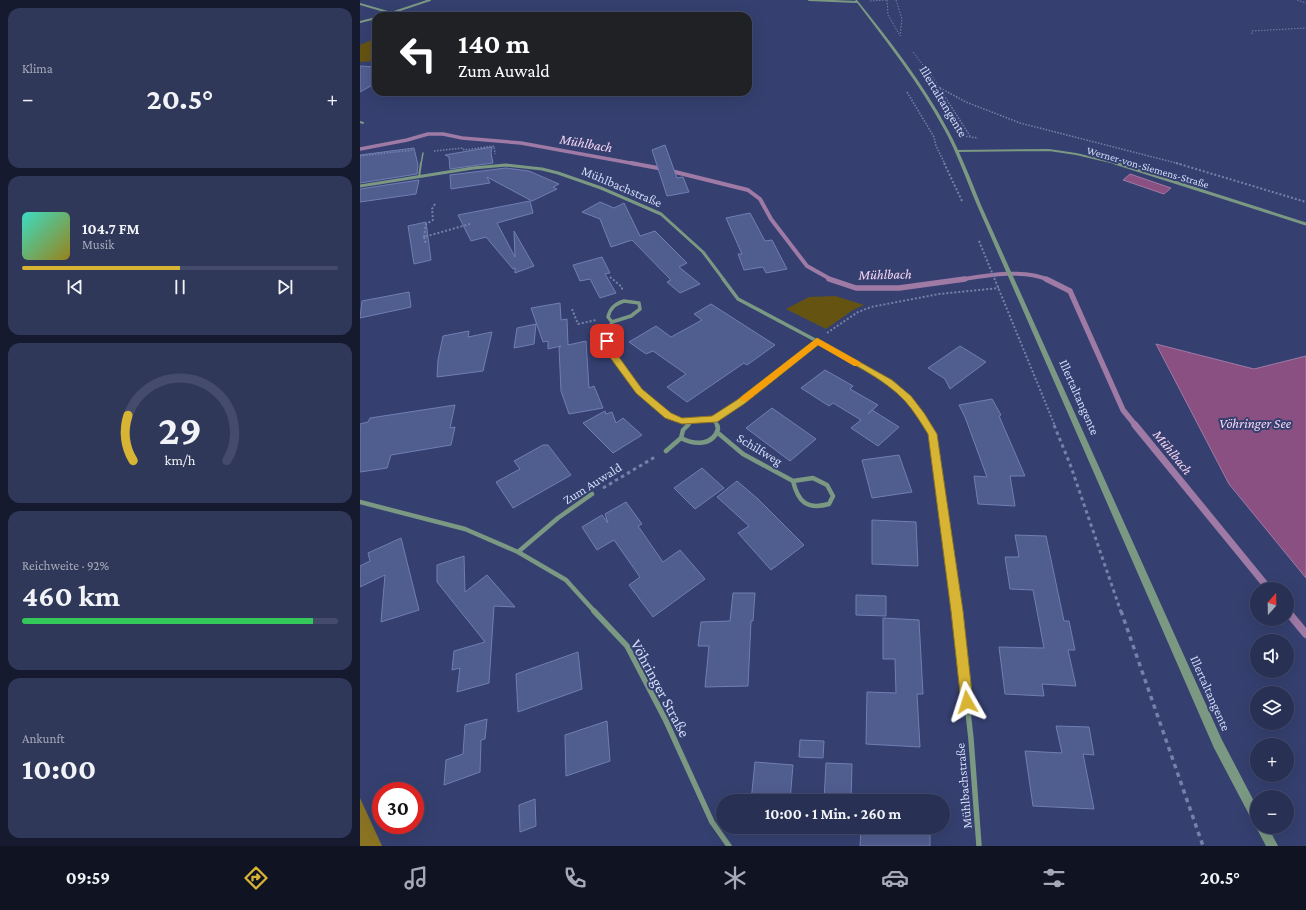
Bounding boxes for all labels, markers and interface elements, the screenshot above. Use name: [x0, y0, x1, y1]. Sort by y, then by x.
icon: left: [392, 28, 444, 80]
text: 140 m: [458, 28, 530, 59]
text: Klima: [22, 61, 53, 76]
text: Zum Auwald: [458, 61, 550, 81]
street label: Illertaltangente: [916, 63, 971, 140]
text: 20.5°: [147, 82, 213, 115]
text: −: [22, 86, 34, 111]
text: +: [326, 86, 338, 111]
water label: Mühlbach: [557, 130, 614, 156]
street label: Werner-von-Siemens-Straße: [1085, 144, 1211, 190]
street label: Mühlbachstraße: [579, 163, 664, 210]
text: 104.7 FM: [82, 221, 140, 237]
text: Musik: [82, 237, 114, 252]
water label: Mühlbach: [857, 266, 912, 282]
icon: previous: [64, 276, 86, 298]
icon: pause: [169, 276, 191, 298]
icon: next: [274, 276, 296, 298]
pin: [590, 324, 624, 358]
icon: arrive: [596, 330, 618, 352]
street label: Illertaltangente: [1056, 357, 1103, 437]
text: 29: [158, 407, 202, 453]
water label: Vöhringer See: [1219, 415, 1292, 431]
water label: Mühlbach: [1149, 426, 1196, 478]
street label: Schilfweg: [734, 430, 786, 469]
text: km/h: [165, 452, 196, 468]
street label: Zum Auwald: [560, 459, 624, 507]
text: Reichweite · 92%: [22, 558, 109, 573]
text: 460 km: [22, 579, 120, 612]
north arrow: [1250, 582, 1294, 626]
map controls: [1250, 582, 1294, 834]
button: sound: [1250, 634, 1294, 678]
street label: Vöhringer Straße: [627, 636, 693, 741]
street label: Illertaltangente: [1187, 653, 1234, 733]
position arrow: [946, 681, 988, 723]
button: layers: [1250, 686, 1294, 730]
text: Ankunft: [22, 731, 65, 746]
button: +: [1250, 738, 1294, 782]
street label: Mühlbachstraße: [952, 742, 975, 829]
text: 10:00: [22, 752, 96, 785]
speed limit sign: 30: [372, 782, 424, 834]
button: −: [1250, 790, 1294, 834]
text: 10:00 · 1 Min. · 260 m: [765, 806, 901, 822]
icon: directions: [242, 864, 270, 892]
icon: music: [402, 864, 430, 892]
icon: phone: [561, 864, 589, 892]
icon: climate: [721, 864, 749, 892]
icon: car: [881, 864, 909, 892]
icon: filters: [1040, 864, 1068, 892]
text: 09:59: [66, 868, 110, 888]
text: 20.5°: [1200, 868, 1240, 888]

